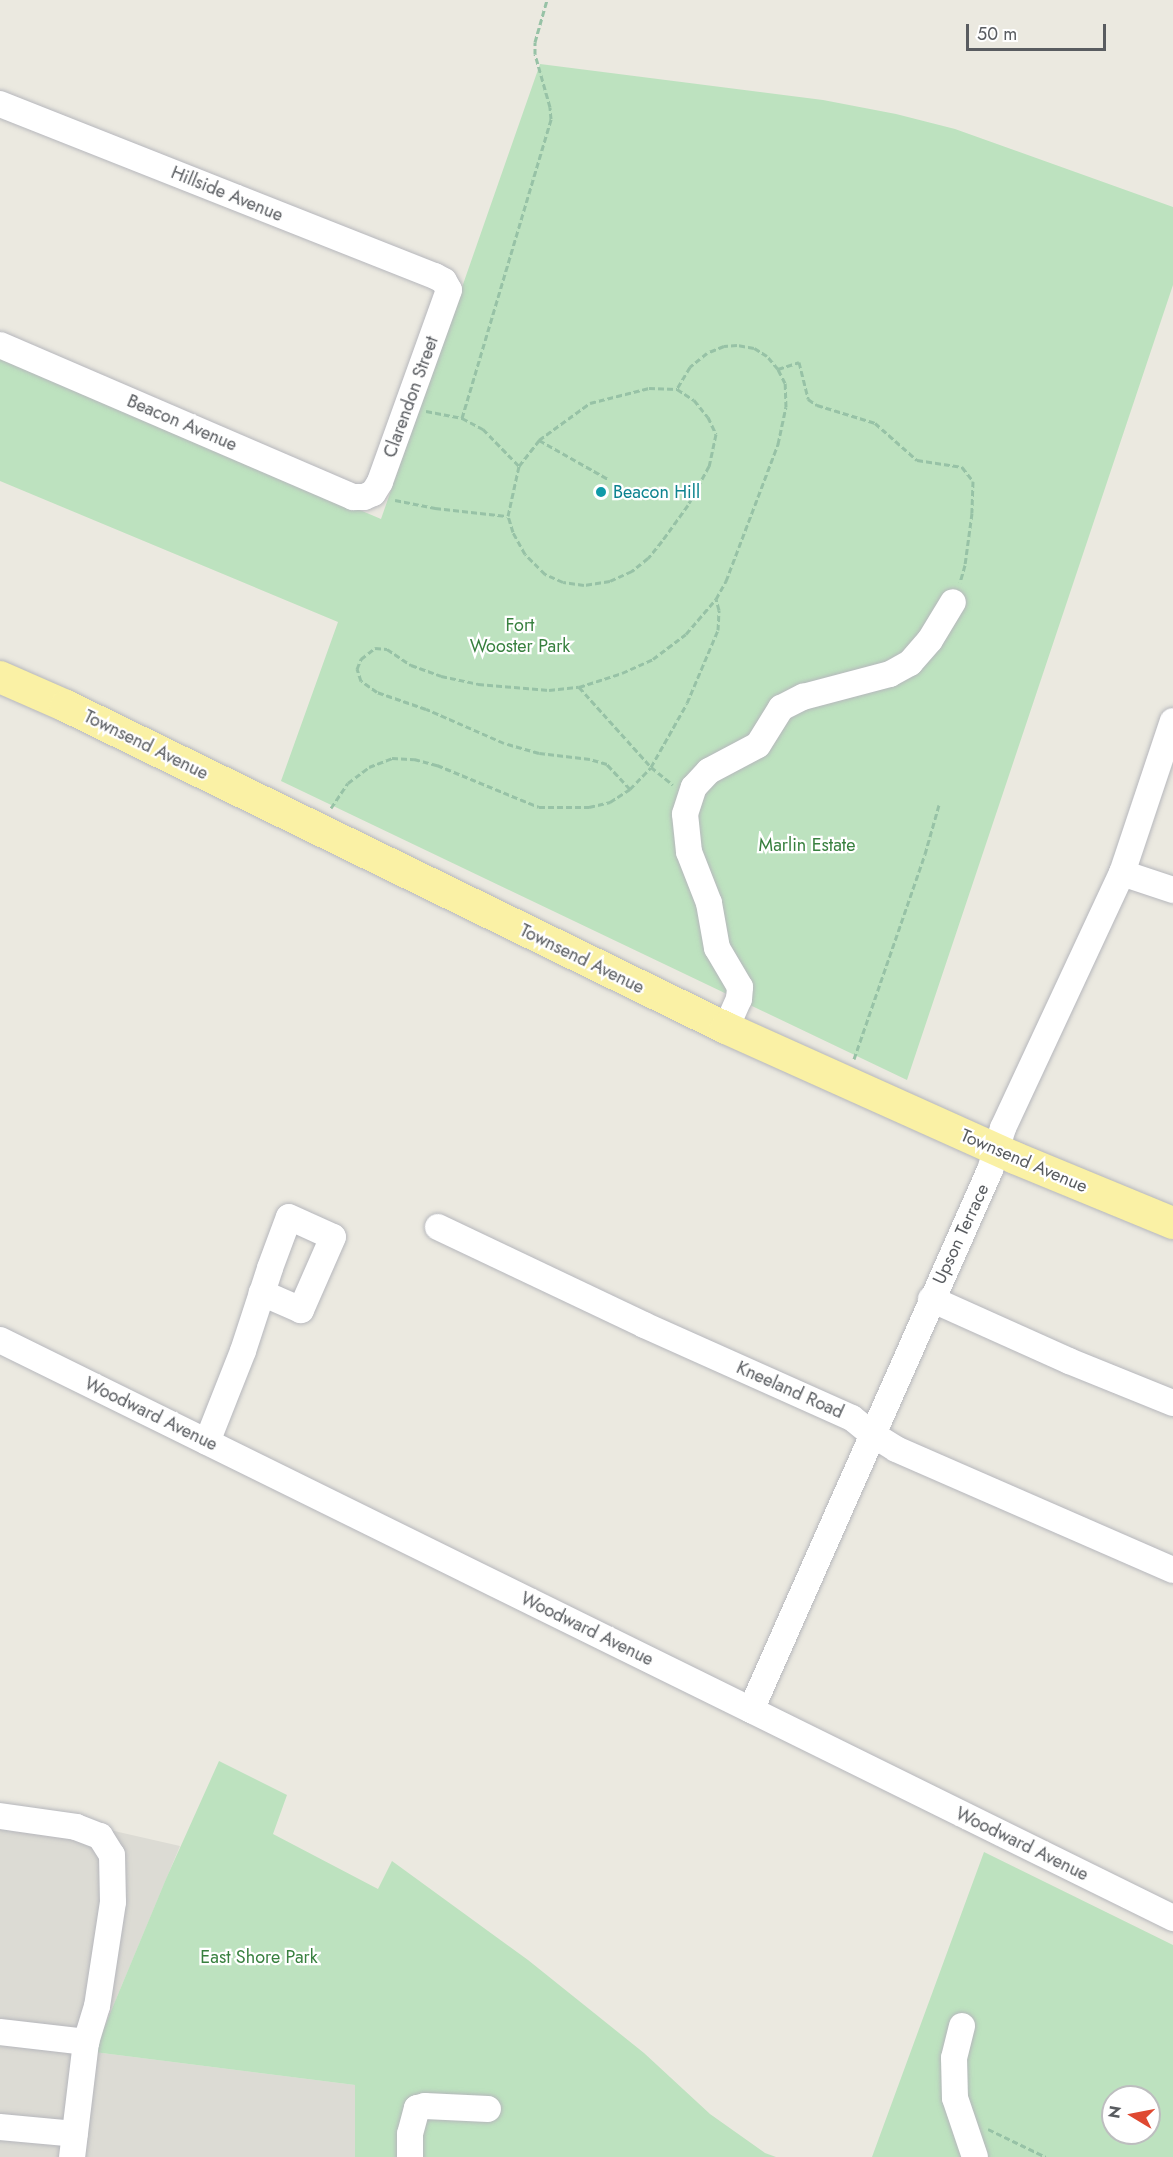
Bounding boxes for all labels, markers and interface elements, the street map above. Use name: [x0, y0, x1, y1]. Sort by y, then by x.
scale bar: [969, 12, 1108, 50]
text: 50 m: [977, 21, 1017, 47]
street label: Hillside Avenue: [168, 162, 286, 226]
street label: Clarendon Street: [379, 333, 443, 461]
street label: Beacon Avenue: [124, 390, 240, 456]
place label: Beacon Hill: [613, 481, 700, 503]
marker: Beacon Hill: [594, 485, 608, 499]
park label: Fort Wooster Park: [470, 615, 570, 658]
street label: Townsend Avenue: [80, 706, 212, 784]
park label: Marlin Estate: [759, 834, 855, 856]
street label: Townsend Avenue: [516, 920, 648, 998]
street label: Townsend Avenue: [957, 1125, 1091, 1197]
street label: Upson Terrace: [928, 1180, 994, 1288]
street label: Kneeland Road: [733, 1357, 847, 1423]
street label: Woodward Avenue: [81, 1372, 221, 1456]
street label: Woodward Avenue: [517, 1587, 657, 1671]
street label: Woodward Avenue: [952, 1802, 1092, 1886]
park label: East Shore Park: [200, 1946, 318, 1968]
north arrow: [1101, 2085, 1161, 2145]
text: N: [1102, 2104, 1127, 2120]

